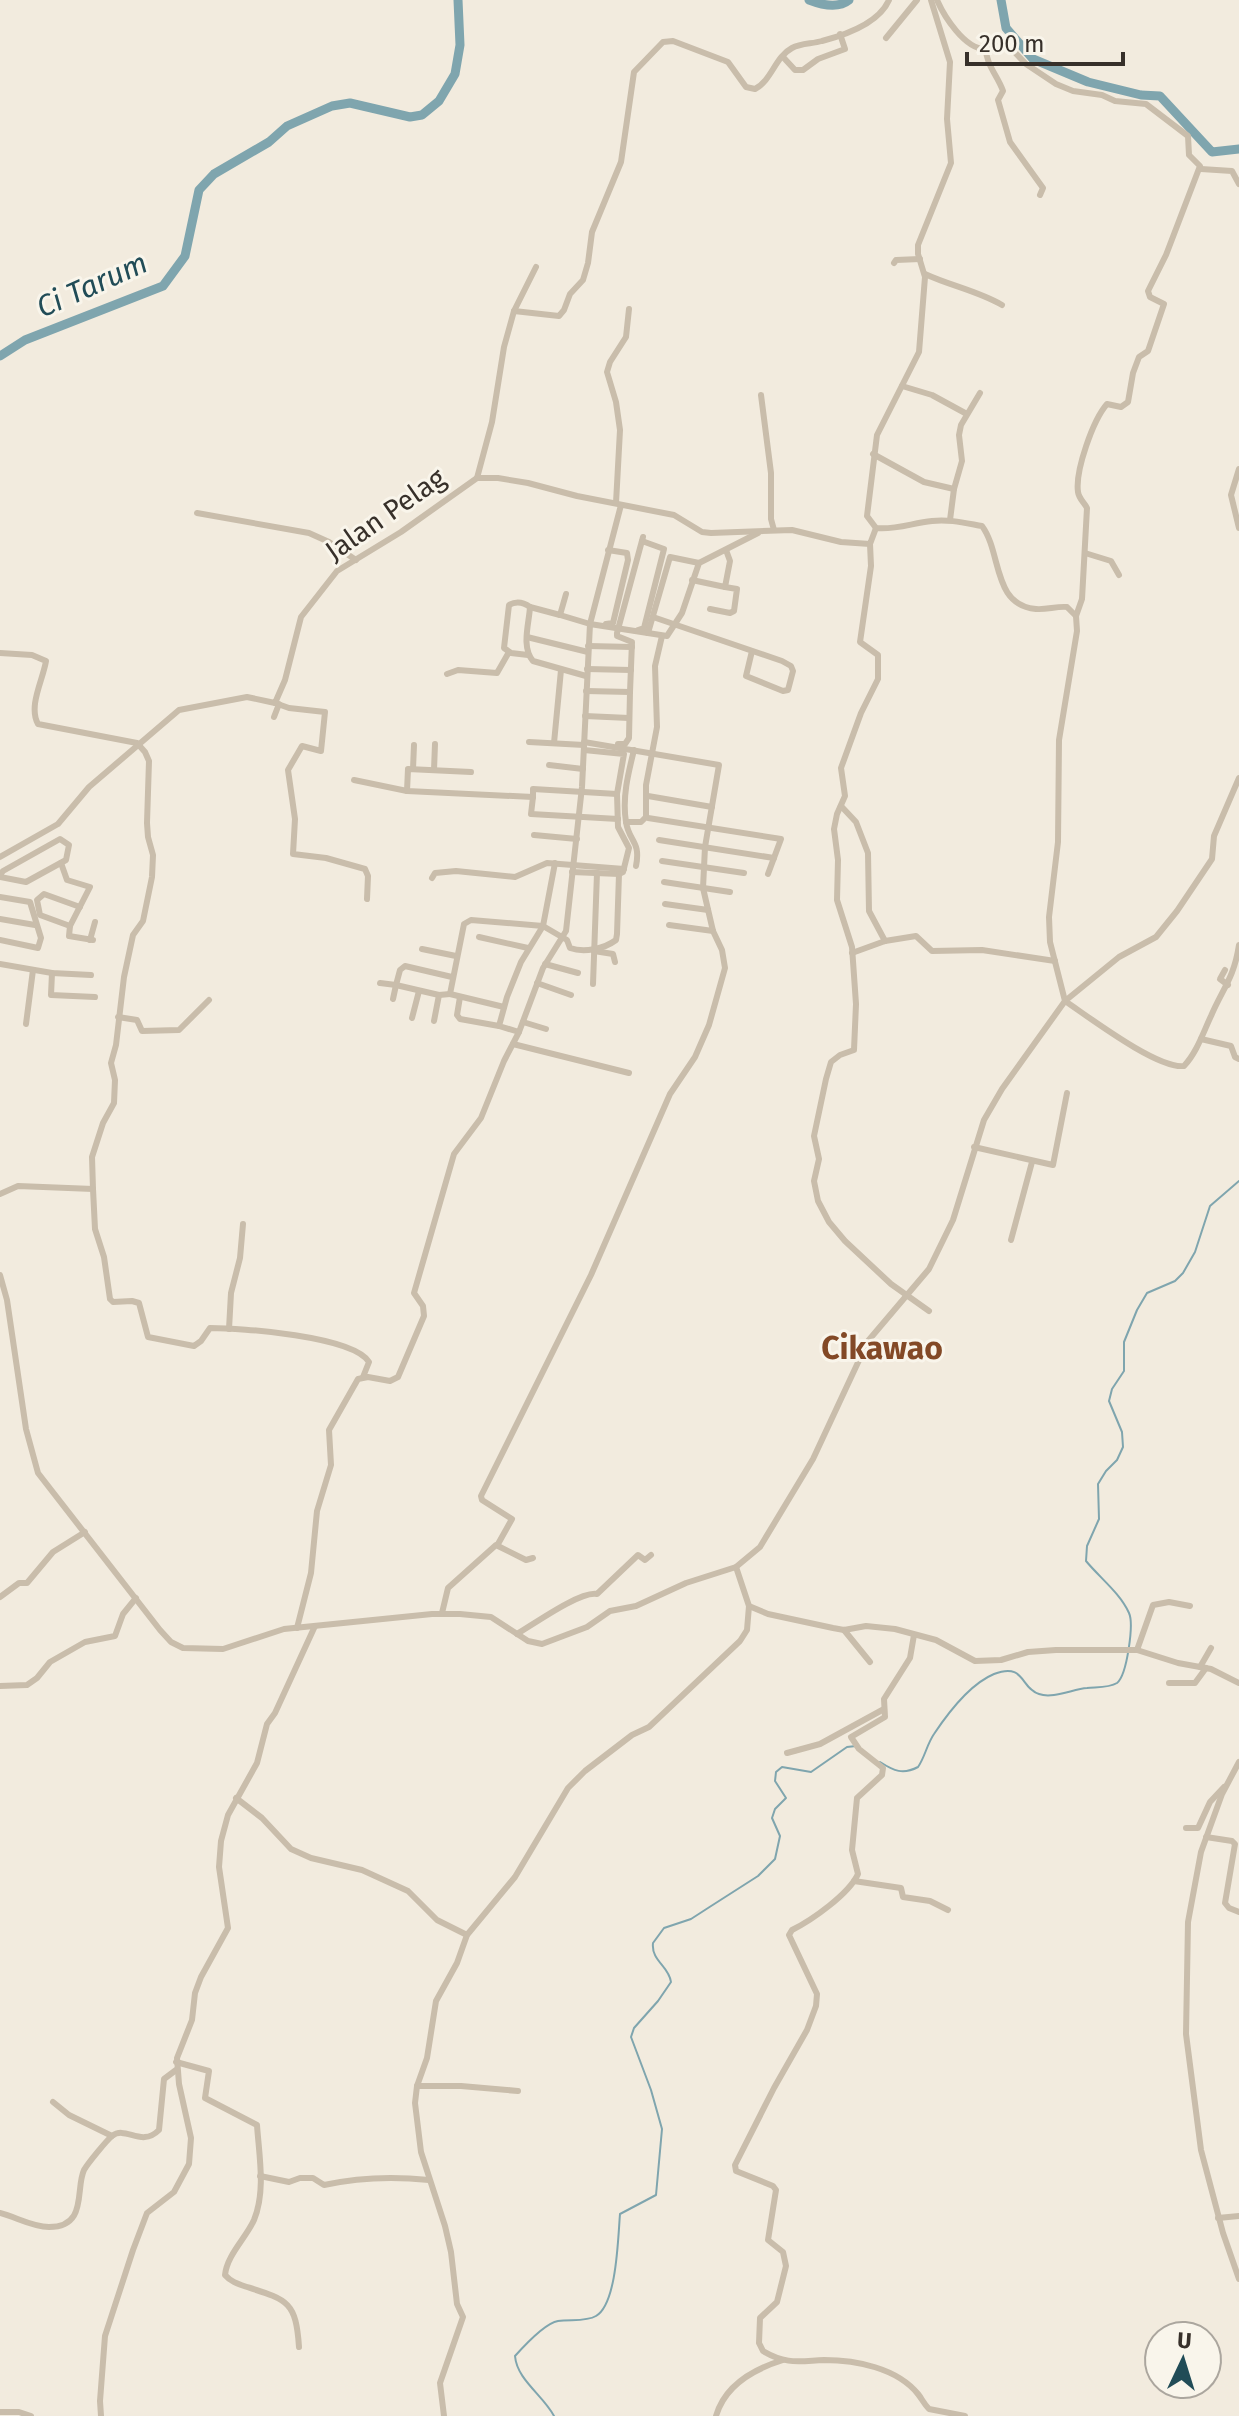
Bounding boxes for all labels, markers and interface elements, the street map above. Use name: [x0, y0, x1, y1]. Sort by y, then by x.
scale bar: [967, 16, 1123, 66]
text: 200 m: [979, 30, 1045, 58]
water label: Ci Tarum: [31, 245, 153, 325]
street label: Jalan Pelag: [319, 461, 452, 568]
district label: Cikawao: [821, 1329, 943, 1367]
north arrow: [1143, 2320, 1223, 2400]
text: U: [1176, 2327, 1192, 2355]

